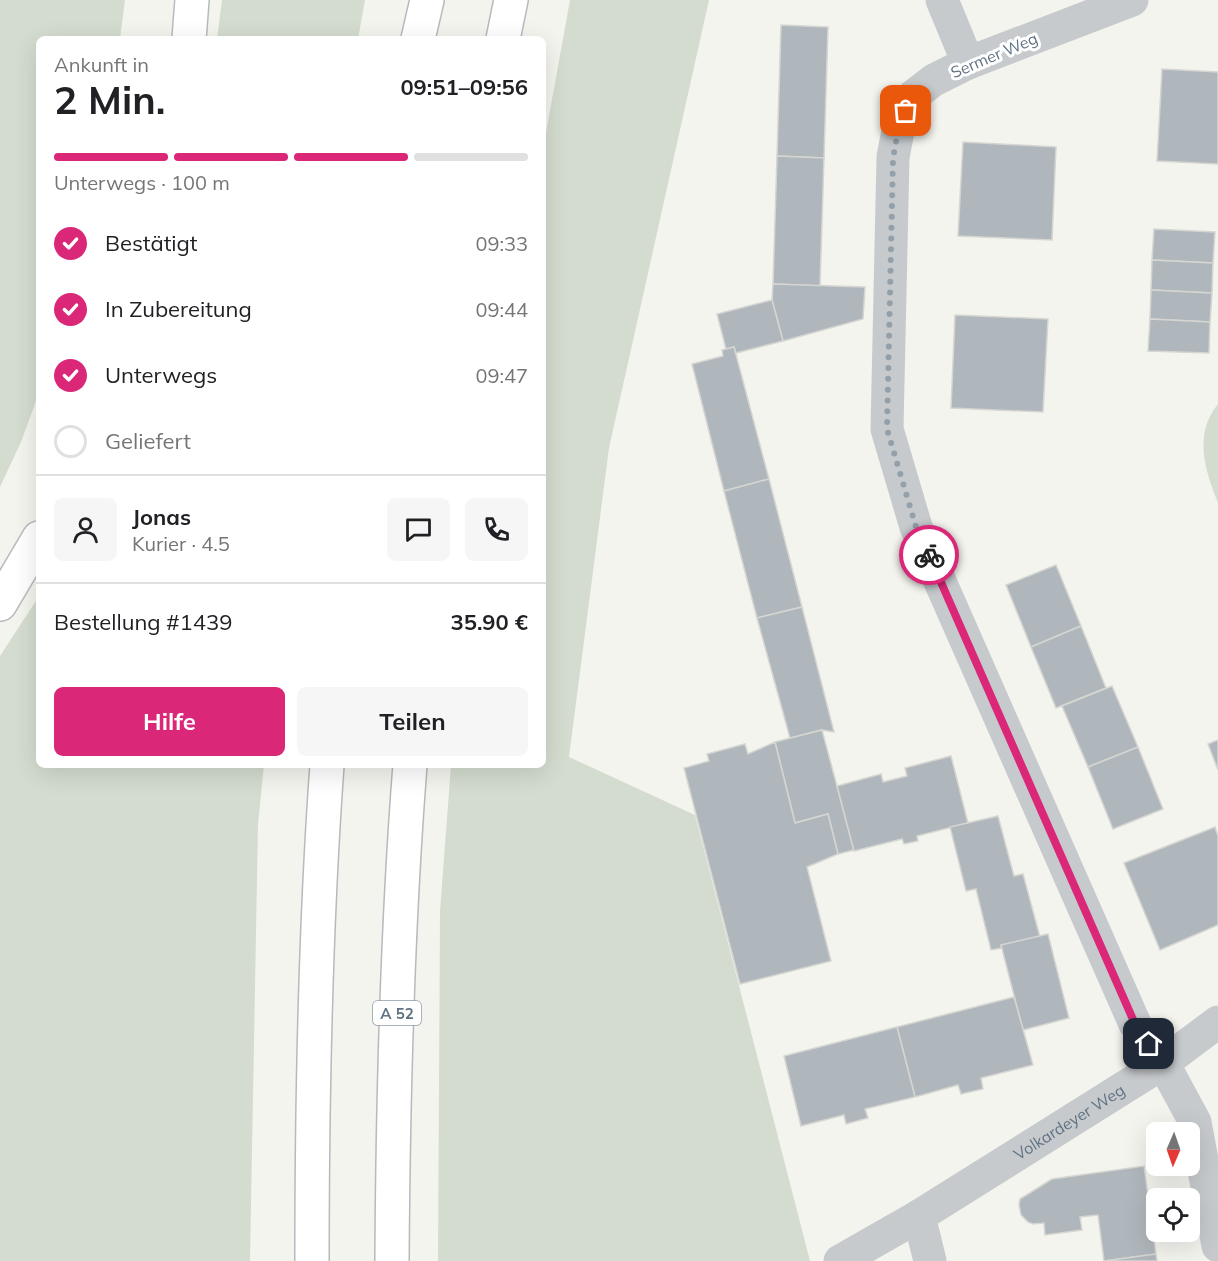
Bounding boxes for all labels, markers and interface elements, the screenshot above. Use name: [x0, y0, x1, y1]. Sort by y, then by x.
street label: Sermer Weg: [948, 28, 1040, 82]
text: Ankunft in: [54, 52, 149, 77]
text: 09:51–09:56: [400, 73, 528, 101]
text: 2 Min.: [54, 75, 165, 124]
pin: [880, 85, 931, 136]
icon: bag: [889, 94, 922, 127]
text: Unterwegs · 100 m: [54, 170, 230, 195]
icon: check: [54, 227, 87, 260]
text: Bestätigt: [105, 229, 198, 257]
text: 09:33: [475, 231, 528, 256]
icon: check: [54, 293, 87, 326]
text: In Zubereitung: [105, 295, 252, 323]
text: 09:44: [475, 297, 528, 322]
icon: check: [54, 359, 87, 392]
text: Unterwegs: [105, 361, 217, 389]
text: 09:47: [475, 363, 528, 388]
text: Geliefert: [105, 427, 191, 455]
button: person: [54, 498, 117, 561]
button: chat: [387, 498, 450, 561]
button: phone: [465, 498, 528, 561]
text: Jonas: [132, 503, 191, 531]
courier: [899, 525, 959, 585]
text: Kurier · 4.5: [132, 531, 230, 556]
icon: bike: [913, 539, 946, 572]
text: Bestellung #1439: [54, 608, 232, 636]
text: 35.90 €: [451, 608, 528, 636]
button: Hilfe: [54, 687, 285, 756]
button: Teilen: [297, 687, 528, 756]
road number: A 52: [373, 1001, 421, 1025]
pin: [1123, 1018, 1174, 1069]
icon: home: [1132, 1027, 1165, 1060]
street label: Volkardeyer Weg: [1010, 1080, 1128, 1164]
north arrow: [1146, 1122, 1200, 1176]
map controls: [1146, 1122, 1200, 1242]
button: locate: [1146, 1188, 1200, 1242]

